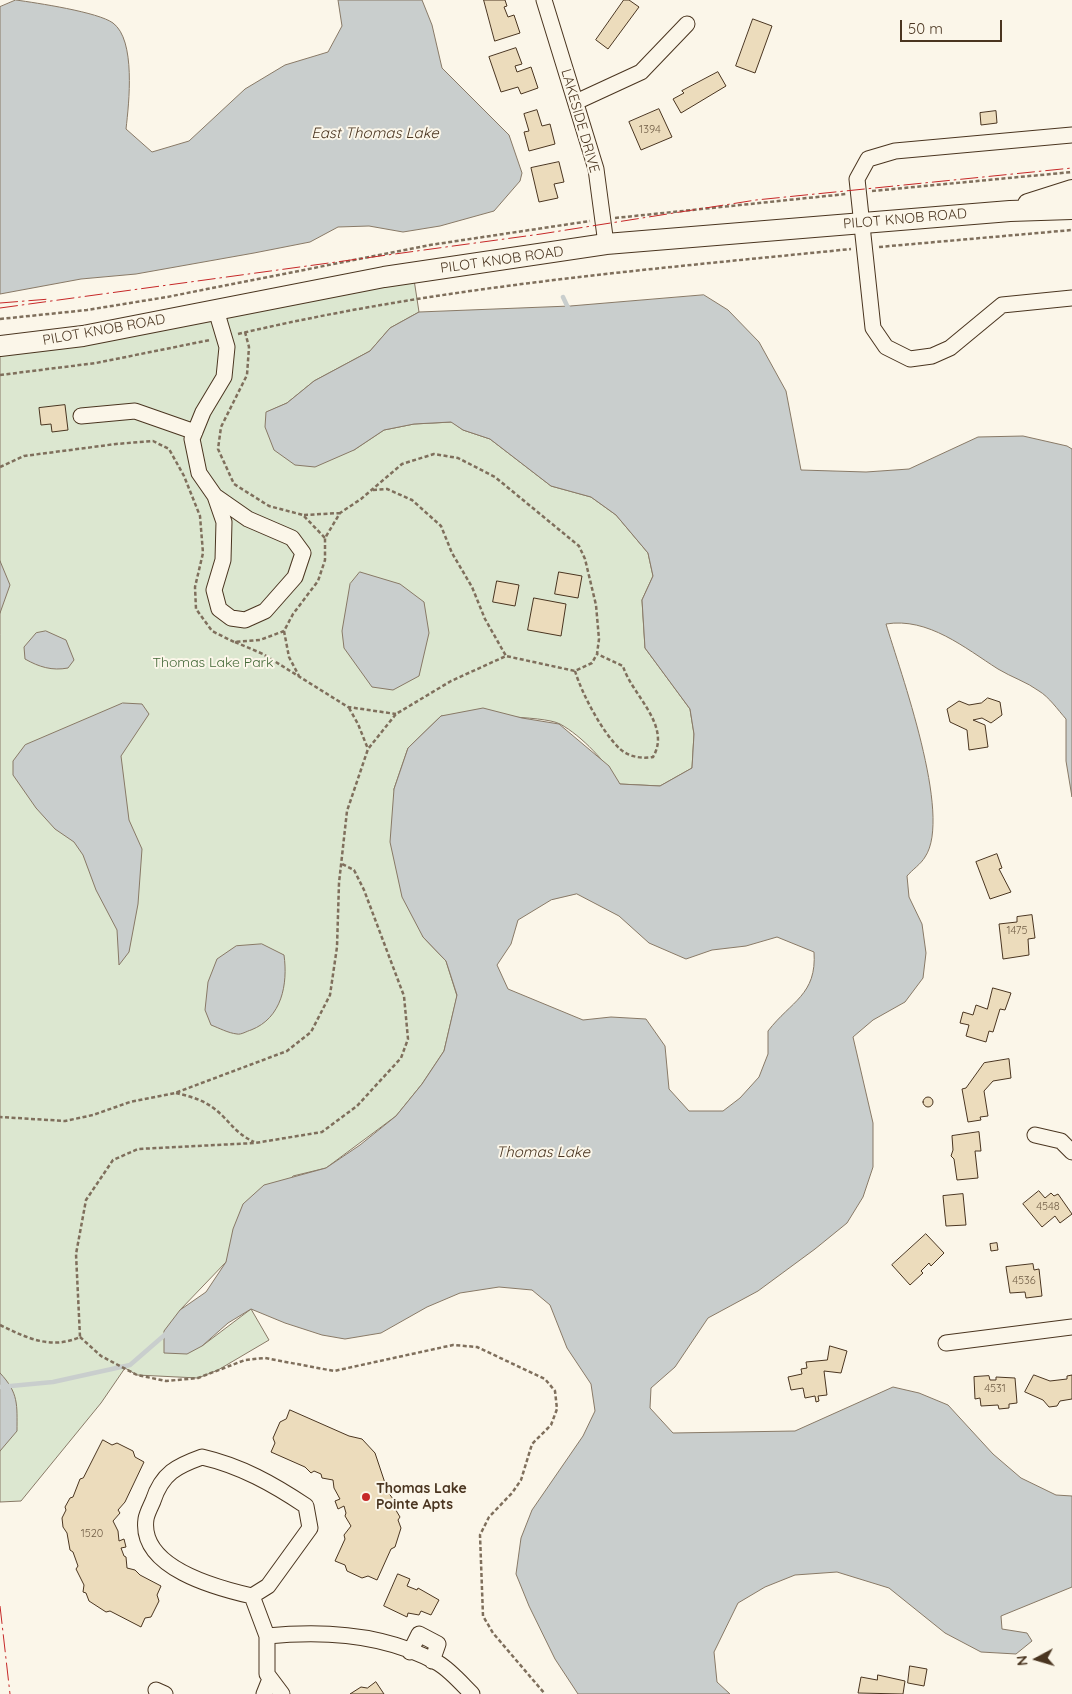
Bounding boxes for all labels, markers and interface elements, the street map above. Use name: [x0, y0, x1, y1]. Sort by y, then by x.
scale bar: [902, 10, 1004, 42]
text: 50 m: [908, 19, 943, 38]
street label: LAKESIDE DRIVE: [557, 67, 603, 175]
house number: 1394: [639, 123, 661, 137]
water label: East Thomas Lake: [311, 124, 439, 142]
street label: PILOT KNOB ROAD: [842, 205, 968, 233]
street label: PILOT KNOB ROAD: [439, 243, 565, 277]
street label: PILOT KNOB ROAD: [41, 311, 167, 349]
park label: Thomas Lake Park: [153, 655, 273, 671]
house number: 1475: [1006, 924, 1028, 938]
water label: Thomas Lake: [496, 1143, 590, 1161]
house number: 4548: [1036, 1200, 1060, 1214]
house number: 4536: [1012, 1274, 1036, 1288]
house number: 4531: [984, 1382, 1006, 1396]
place label: Thomas Lake Pointe Apts: [376, 1481, 467, 1514]
marker: Thomas Lake Pointe Apts: [360, 1491, 372, 1503]
house number: 1520: [81, 1527, 103, 1541]
north arrow: [1012, 1634, 1062, 1684]
text: N: [1013, 1655, 1032, 1667]

